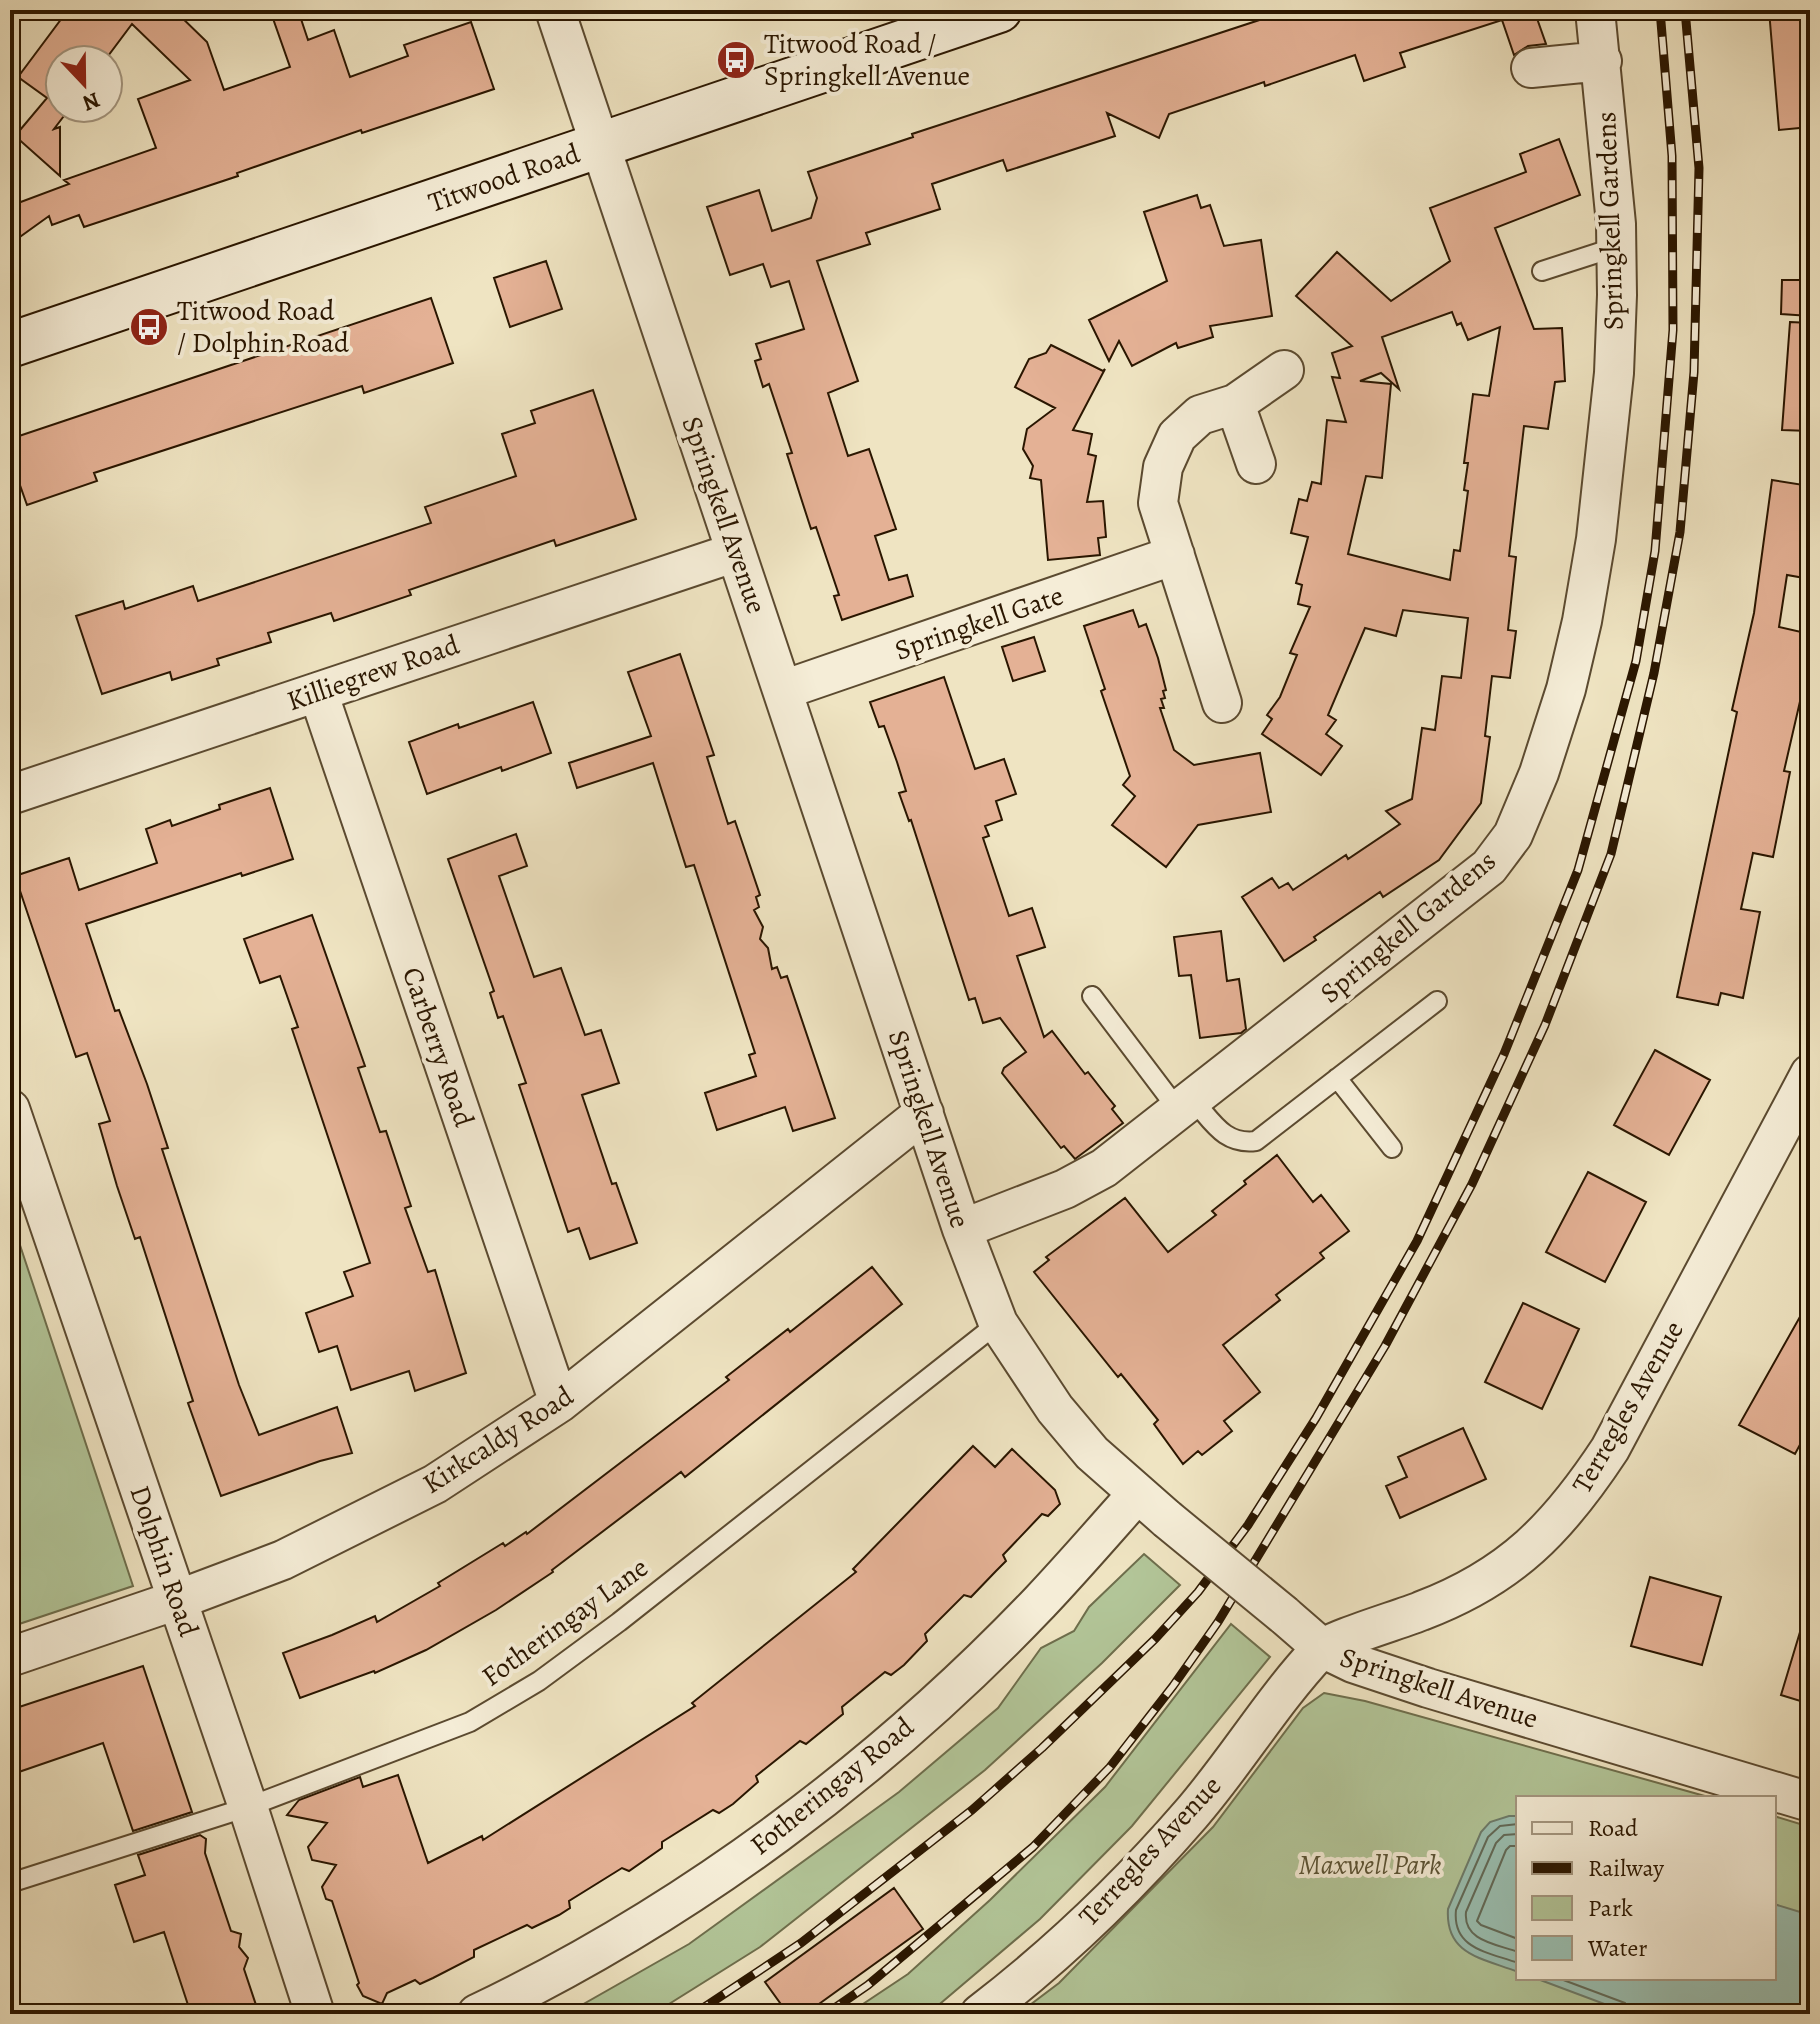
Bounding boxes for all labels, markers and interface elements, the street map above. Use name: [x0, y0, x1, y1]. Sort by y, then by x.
place label: Titwood Road / Springkell Avenue: [764, 25, 970, 95]
bus stop icon: Titwood Road / Springkell Avenue: [715, 39, 757, 81]
north arrow: [44, 44, 124, 124]
text: N: [78, 85, 104, 119]
street label: Springkell Gardens: [1587, 111, 1633, 331]
street label: Titwood Road: [423, 134, 586, 222]
place label: Titwood Road / Dolphin Road: [177, 292, 350, 362]
bus stop icon: Titwood Road / Dolphin Road: [128, 306, 170, 348]
street label: Springkell Avenue: [672, 411, 776, 619]
street label: Springkell Gate: [890, 576, 1068, 670]
street label: Killiegrew Road: [282, 625, 465, 720]
street label: Springkell Gardens: [1312, 842, 1504, 1012]
street label: Carberry Road: [393, 962, 483, 1133]
street label: Springkell Avenue: [879, 1025, 979, 1233]
street label: Terregles Avenue: [1563, 1314, 1693, 1500]
street label: Kirkcaldy Road: [415, 1377, 581, 1503]
street label: Dolphin Road: [120, 1480, 208, 1642]
street label: Fotheringay Lane: [474, 1549, 656, 1695]
street label: Springkell Avenue: [1335, 1638, 1543, 1738]
street label: Fotheringay Road: [742, 1708, 923, 1864]
street label: Terregles Avenue: [1070, 1767, 1230, 1935]
legend: [1516, 1796, 1776, 1980]
text: Road: [1588, 1812, 1638, 1844]
park label: Maxwell Park: [1299, 1846, 1441, 1884]
text: Railway: [1588, 1852, 1664, 1884]
text: Park: [1588, 1892, 1633, 1924]
text: Water: [1587, 1932, 1648, 1964]

